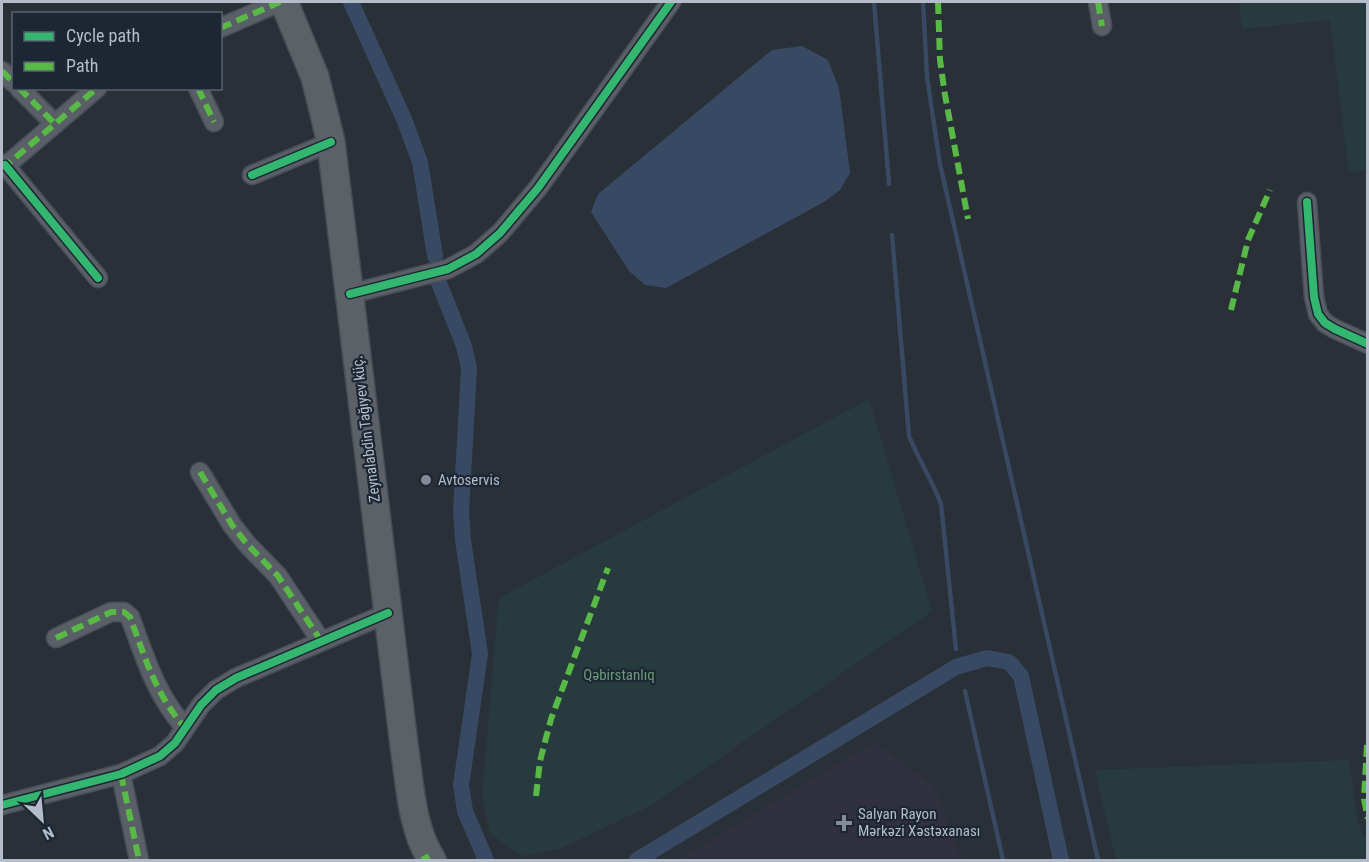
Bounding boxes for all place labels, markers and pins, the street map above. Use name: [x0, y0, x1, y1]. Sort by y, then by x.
place label: Avtoservis: [438, 471, 500, 489]
marker: Avtoservis: [419, 473, 433, 487]
place label: Salyan Rayon Mərkəzi Xəstəxanası: [858, 805, 980, 840]
marker: Salyan Rayon Mərkəzi Xəstəxanası: [835, 814, 853, 832]

